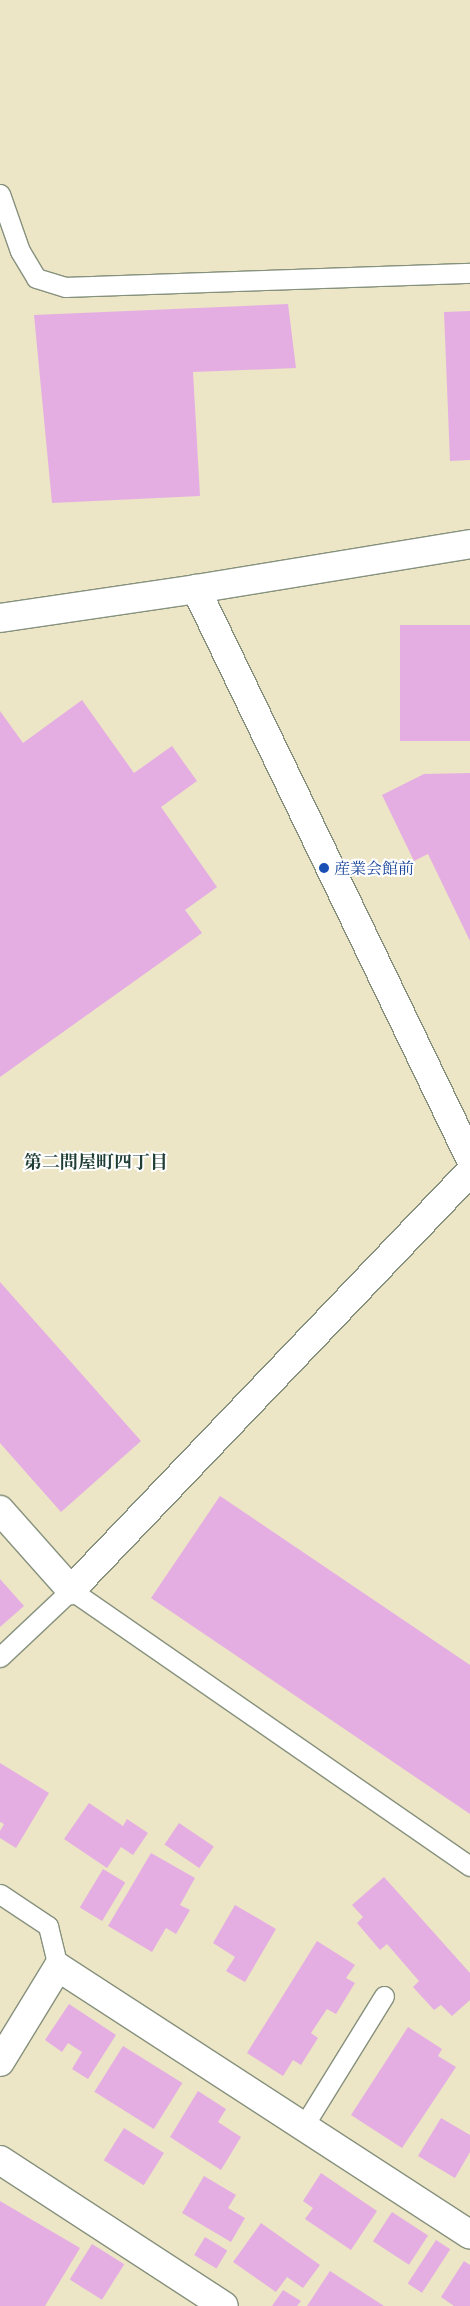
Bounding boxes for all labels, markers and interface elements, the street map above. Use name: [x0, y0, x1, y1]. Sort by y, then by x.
place label: 産業会館前: [334, 858, 414, 878]
marker: 産業会館前: [318, 862, 330, 874]
district label: 第二問屋町四丁目: [24, 1151, 168, 1173]

